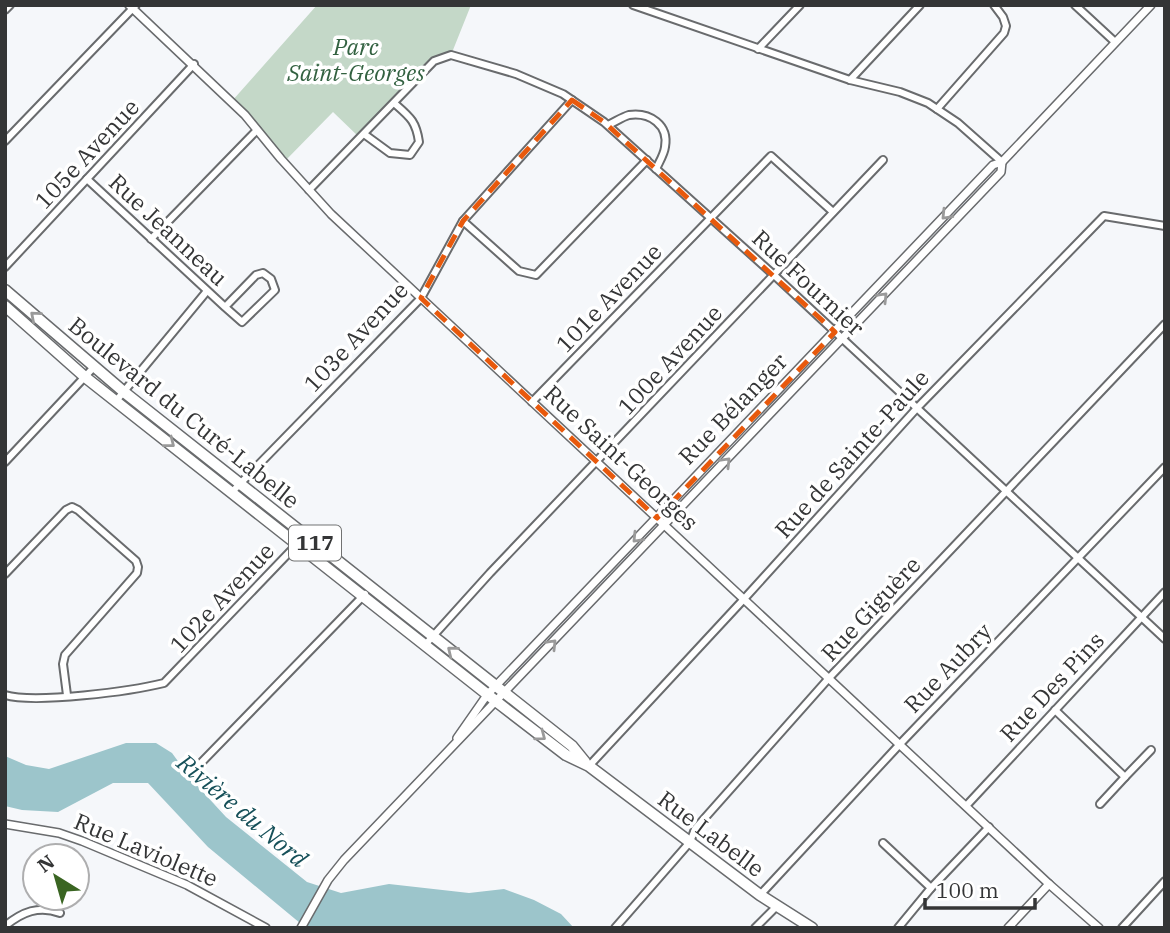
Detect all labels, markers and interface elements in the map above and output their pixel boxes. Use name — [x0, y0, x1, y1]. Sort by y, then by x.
park label: Parc Saint-Georges — [286, 31, 425, 87]
street label: 105e Avenue — [28, 92, 145, 215]
street label: Rue Jeanneau — [103, 167, 234, 292]
one-way arrow — [942, 207, 955, 220]
street label: Rue Fournier — [746, 223, 871, 342]
street label: 101e Avenue — [549, 237, 668, 358]
street label: 103e Avenue — [297, 275, 414, 398]
one-way arrow — [874, 292, 887, 305]
street label: 100e Avenue — [611, 298, 728, 421]
street label: Boulevard du Curé-Labelle — [63, 310, 306, 515]
one-way arrow — [30, 312, 43, 324]
street label: Rue Bélanger — [671, 346, 793, 471]
street label: Rue de Sainte-Paule — [768, 363, 935, 544]
street label: Rue Saint-Georges — [538, 378, 705, 537]
one-way arrow — [162, 435, 175, 448]
one-way arrow — [717, 457, 730, 470]
road number: 117 — [289, 526, 341, 560]
one-way arrow — [632, 530, 645, 543]
street label: 102e Avenue — [163, 536, 280, 659]
street label: Rue Giguère — [814, 550, 926, 667]
street label: Rue Aubry — [897, 615, 998, 719]
street label: Rue Des Pins — [993, 625, 1110, 748]
one-way arrow — [544, 639, 557, 652]
one-way arrow — [448, 646, 460, 659]
one-way arrow — [534, 728, 546, 741]
water label: Rivière du Nord — [170, 746, 315, 875]
street label: Rue Labelle — [652, 783, 771, 883]
street label: Rue Laviolette — [70, 805, 223, 893]
north arrow — [21, 842, 91, 912]
text: N — [33, 849, 59, 878]
scale bar — [925, 866, 1035, 910]
text: 100 m — [936, 876, 999, 904]

